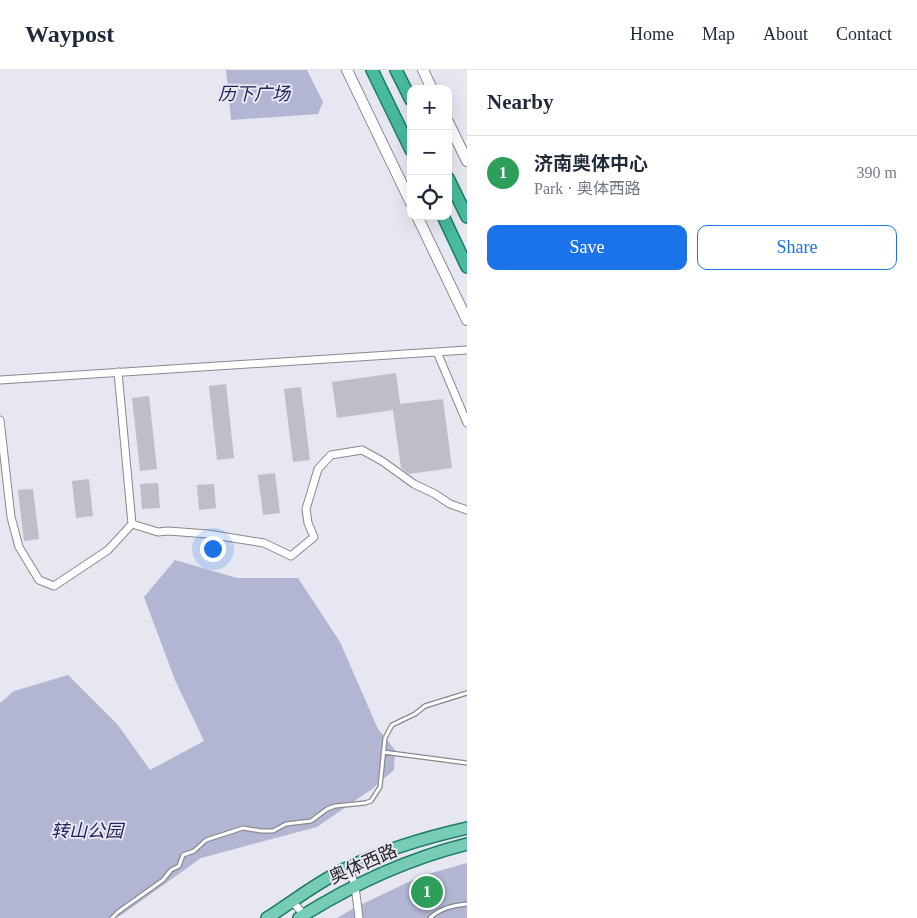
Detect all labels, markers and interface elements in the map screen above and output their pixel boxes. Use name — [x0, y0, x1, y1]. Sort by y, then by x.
text: Waypost — [25, 21, 114, 47]
text: Home — [630, 24, 674, 44]
text: Map — [702, 24, 735, 44]
text: About — [763, 24, 808, 44]
text: Contact — [836, 24, 892, 44]
park label: 历下广场 — [218, 84, 292, 104]
map controls — [407, 85, 452, 220]
button: + — [407, 85, 452, 130]
text: Nearby — [487, 90, 554, 114]
button: − — [407, 130, 452, 175]
text: 济南奥体中心 — [534, 153, 648, 174]
text: 1 — [499, 164, 507, 181]
text: 390 m — [857, 164, 897, 181]
button: locate — [407, 175, 452, 220]
text: Park · 奥体西路 — [534, 180, 641, 197]
button: Save — [487, 225, 687, 270]
button: Share — [697, 225, 897, 270]
your location — [200, 536, 226, 562]
park label: 转山公园 — [51, 821, 126, 841]
street label: 奥体西路 — [326, 840, 400, 888]
pin: 1 — [411, 873, 443, 911]

